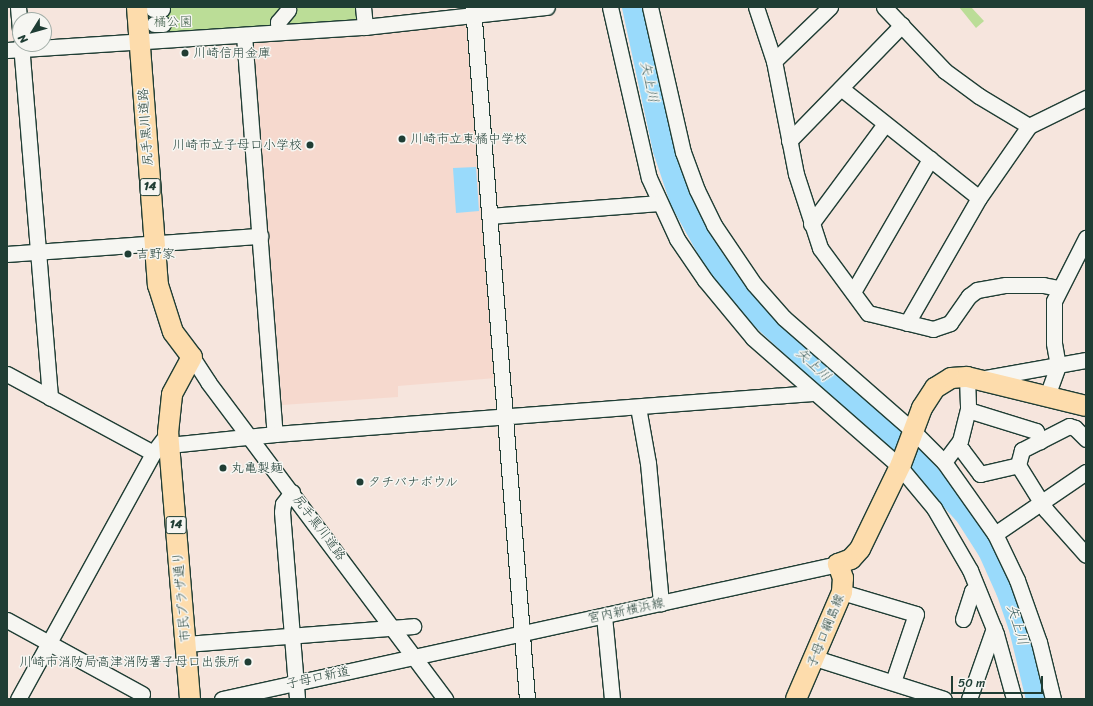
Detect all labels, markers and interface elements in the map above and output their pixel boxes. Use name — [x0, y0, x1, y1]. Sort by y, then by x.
north arrow — [12, 12, 52, 52]
park label: 橘公園 — [154, 14, 192, 30]
text: N — [13, 30, 33, 48]
place label: 川崎信用金庫 — [193, 45, 271, 61]
marker: 川崎信用金庫 — [180, 48, 190, 58]
water label: 矢上川 — [636, 60, 662, 104]
street label: 尻手黒川道路 — [135, 88, 157, 166]
place label: 川崎市立東橘中学校 — [410, 131, 527, 147]
marker: 川崎市立東橘中学校 — [397, 134, 407, 144]
place label: 川崎市立子母口小学校 — [172, 137, 302, 153]
marker: 川崎市立子母口小学校 — [305, 140, 315, 150]
road number: 14 — [139, 177, 161, 197]
place label: 吉野家 — [136, 246, 175, 262]
marker: 吉野家 — [123, 249, 133, 259]
water label: 矢上川 — [792, 345, 834, 385]
place label: 丸亀製麺 — [231, 460, 283, 476]
marker: 丸亀製麺 — [218, 463, 228, 473]
place label: タチバナボウル — [368, 474, 459, 490]
marker: タチバナボウル — [355, 477, 365, 487]
street label: 尻手黒川道路 — [289, 492, 349, 564]
road number: 14 — [165, 515, 187, 535]
street label: 市民プラザ通り — [170, 551, 194, 643]
street label: 子母口綱島線 — [804, 592, 848, 670]
street label: 宮内新横浜線 — [586, 595, 666, 627]
water label: 矢上川 — [1003, 602, 1031, 648]
place label: 川崎市消防局高津消防署子母口出張所 — [19, 654, 240, 670]
marker: 川崎市消防局高津消防署子母口出張所 — [243, 657, 253, 667]
street label: 子母口新道 — [285, 664, 351, 692]
scale bar — [953, 668, 1045, 694]
text: 50 m — [958, 672, 985, 694]

